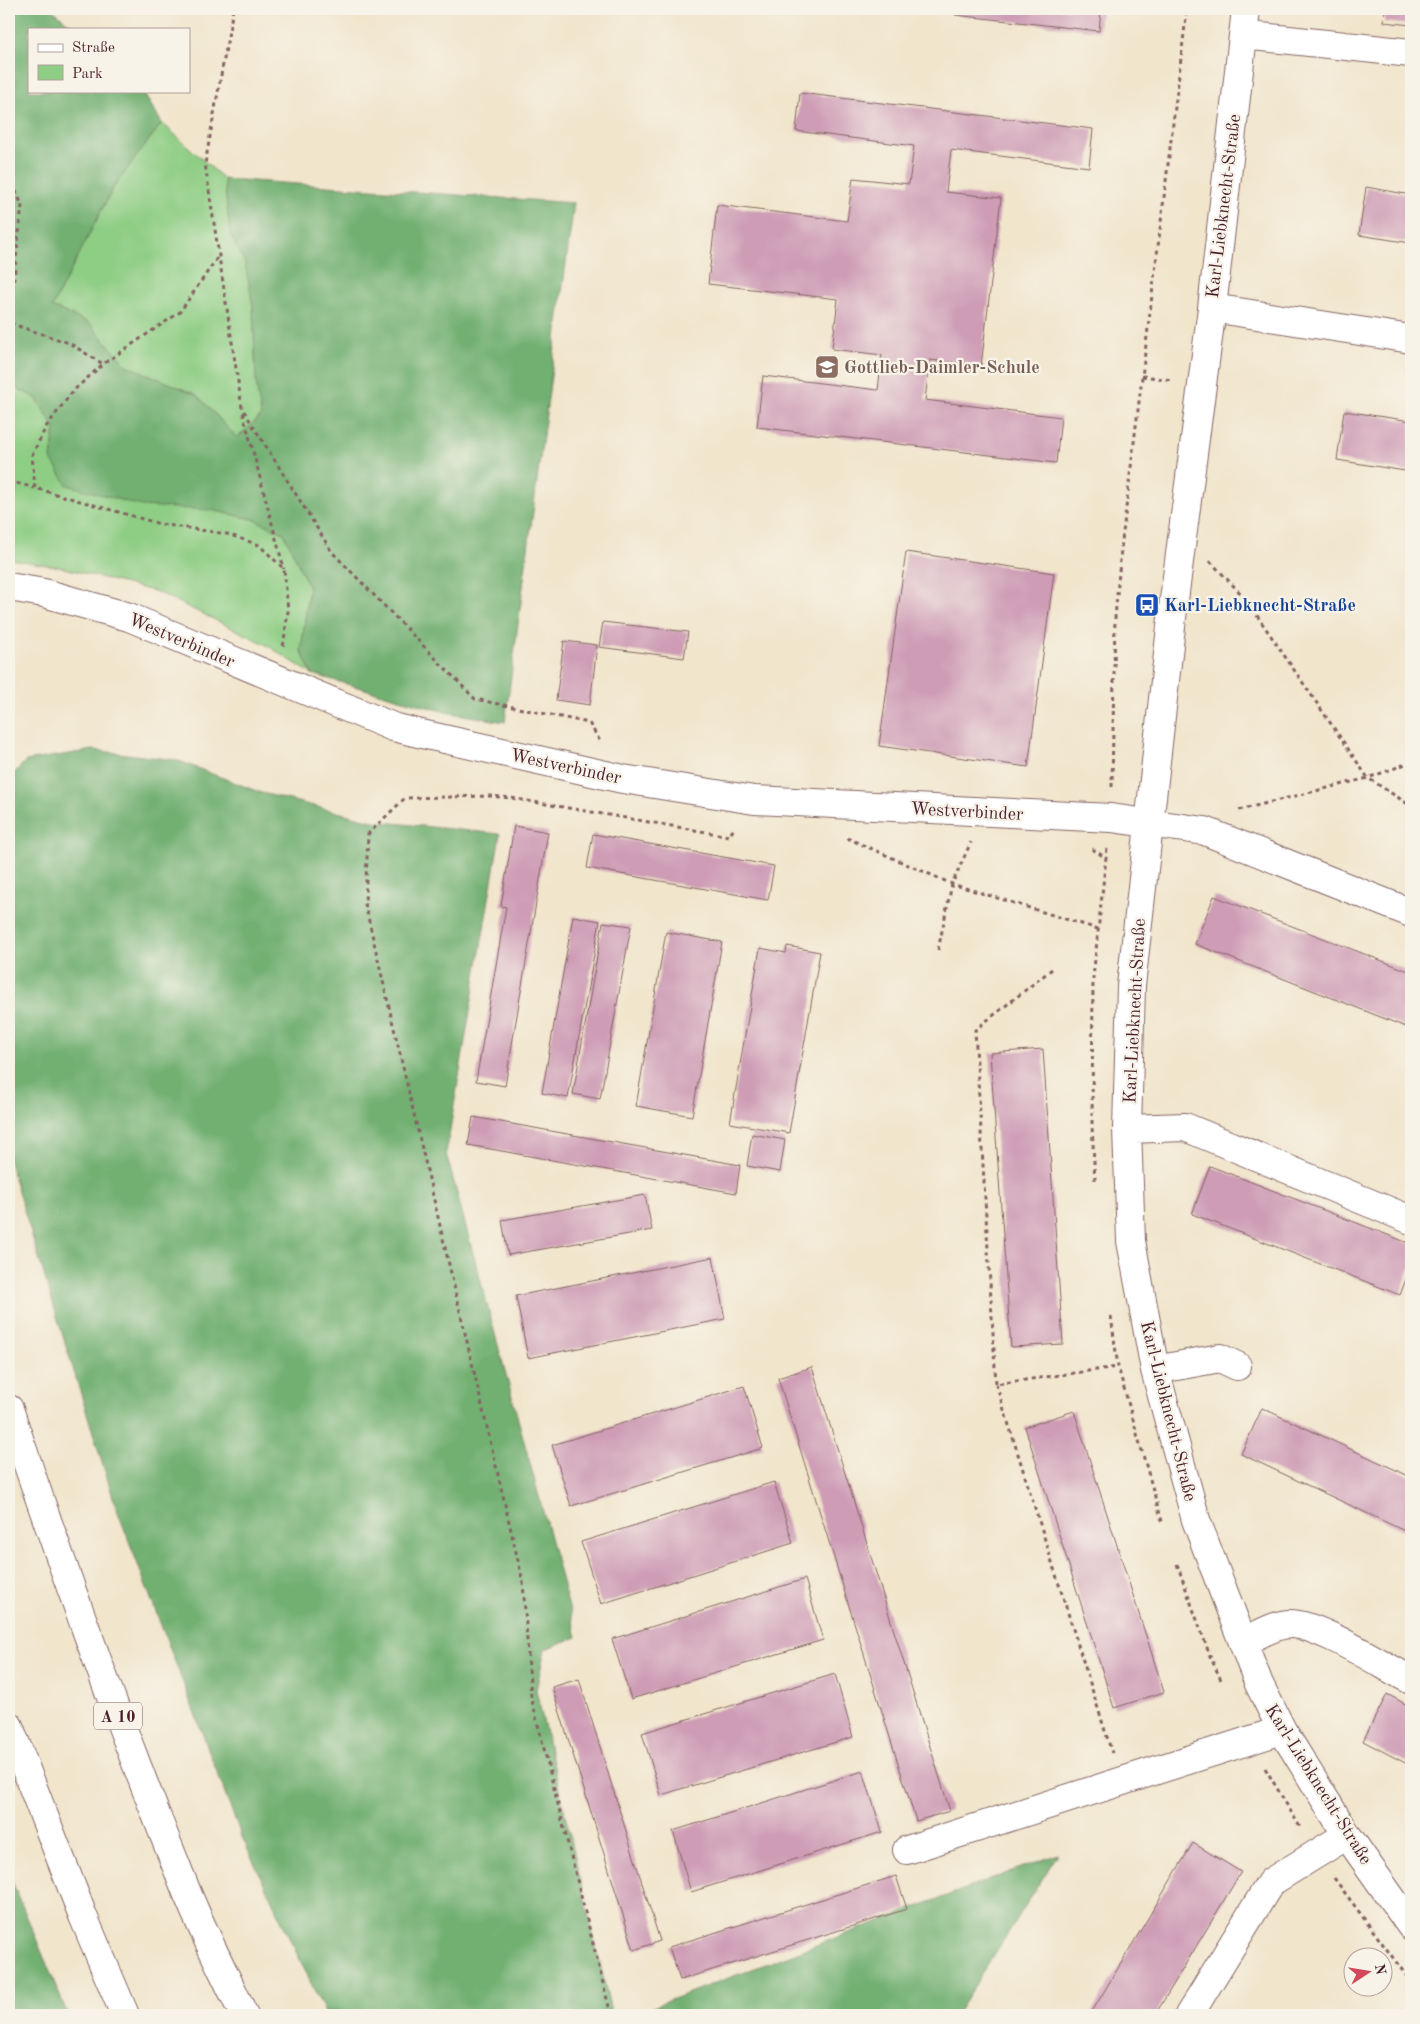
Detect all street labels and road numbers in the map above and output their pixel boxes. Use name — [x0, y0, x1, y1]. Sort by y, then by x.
street label: Karl-Liebknecht-Straße — [1204, 113, 1244, 299]
street label: Westverbinder — [126, 611, 238, 672]
street label: Westverbinder — [509, 746, 624, 788]
street label: Westverbinder — [910, 800, 1024, 824]
street label: Karl-Liebknecht-Straße — [1121, 918, 1149, 1104]
street label: Karl-Liebknecht-Straße — [1137, 1319, 1199, 1503]
street label: Karl-Liebknecht-Straße — [1261, 1701, 1375, 1868]
road number: A 10 — [94, 1702, 142, 1730]

